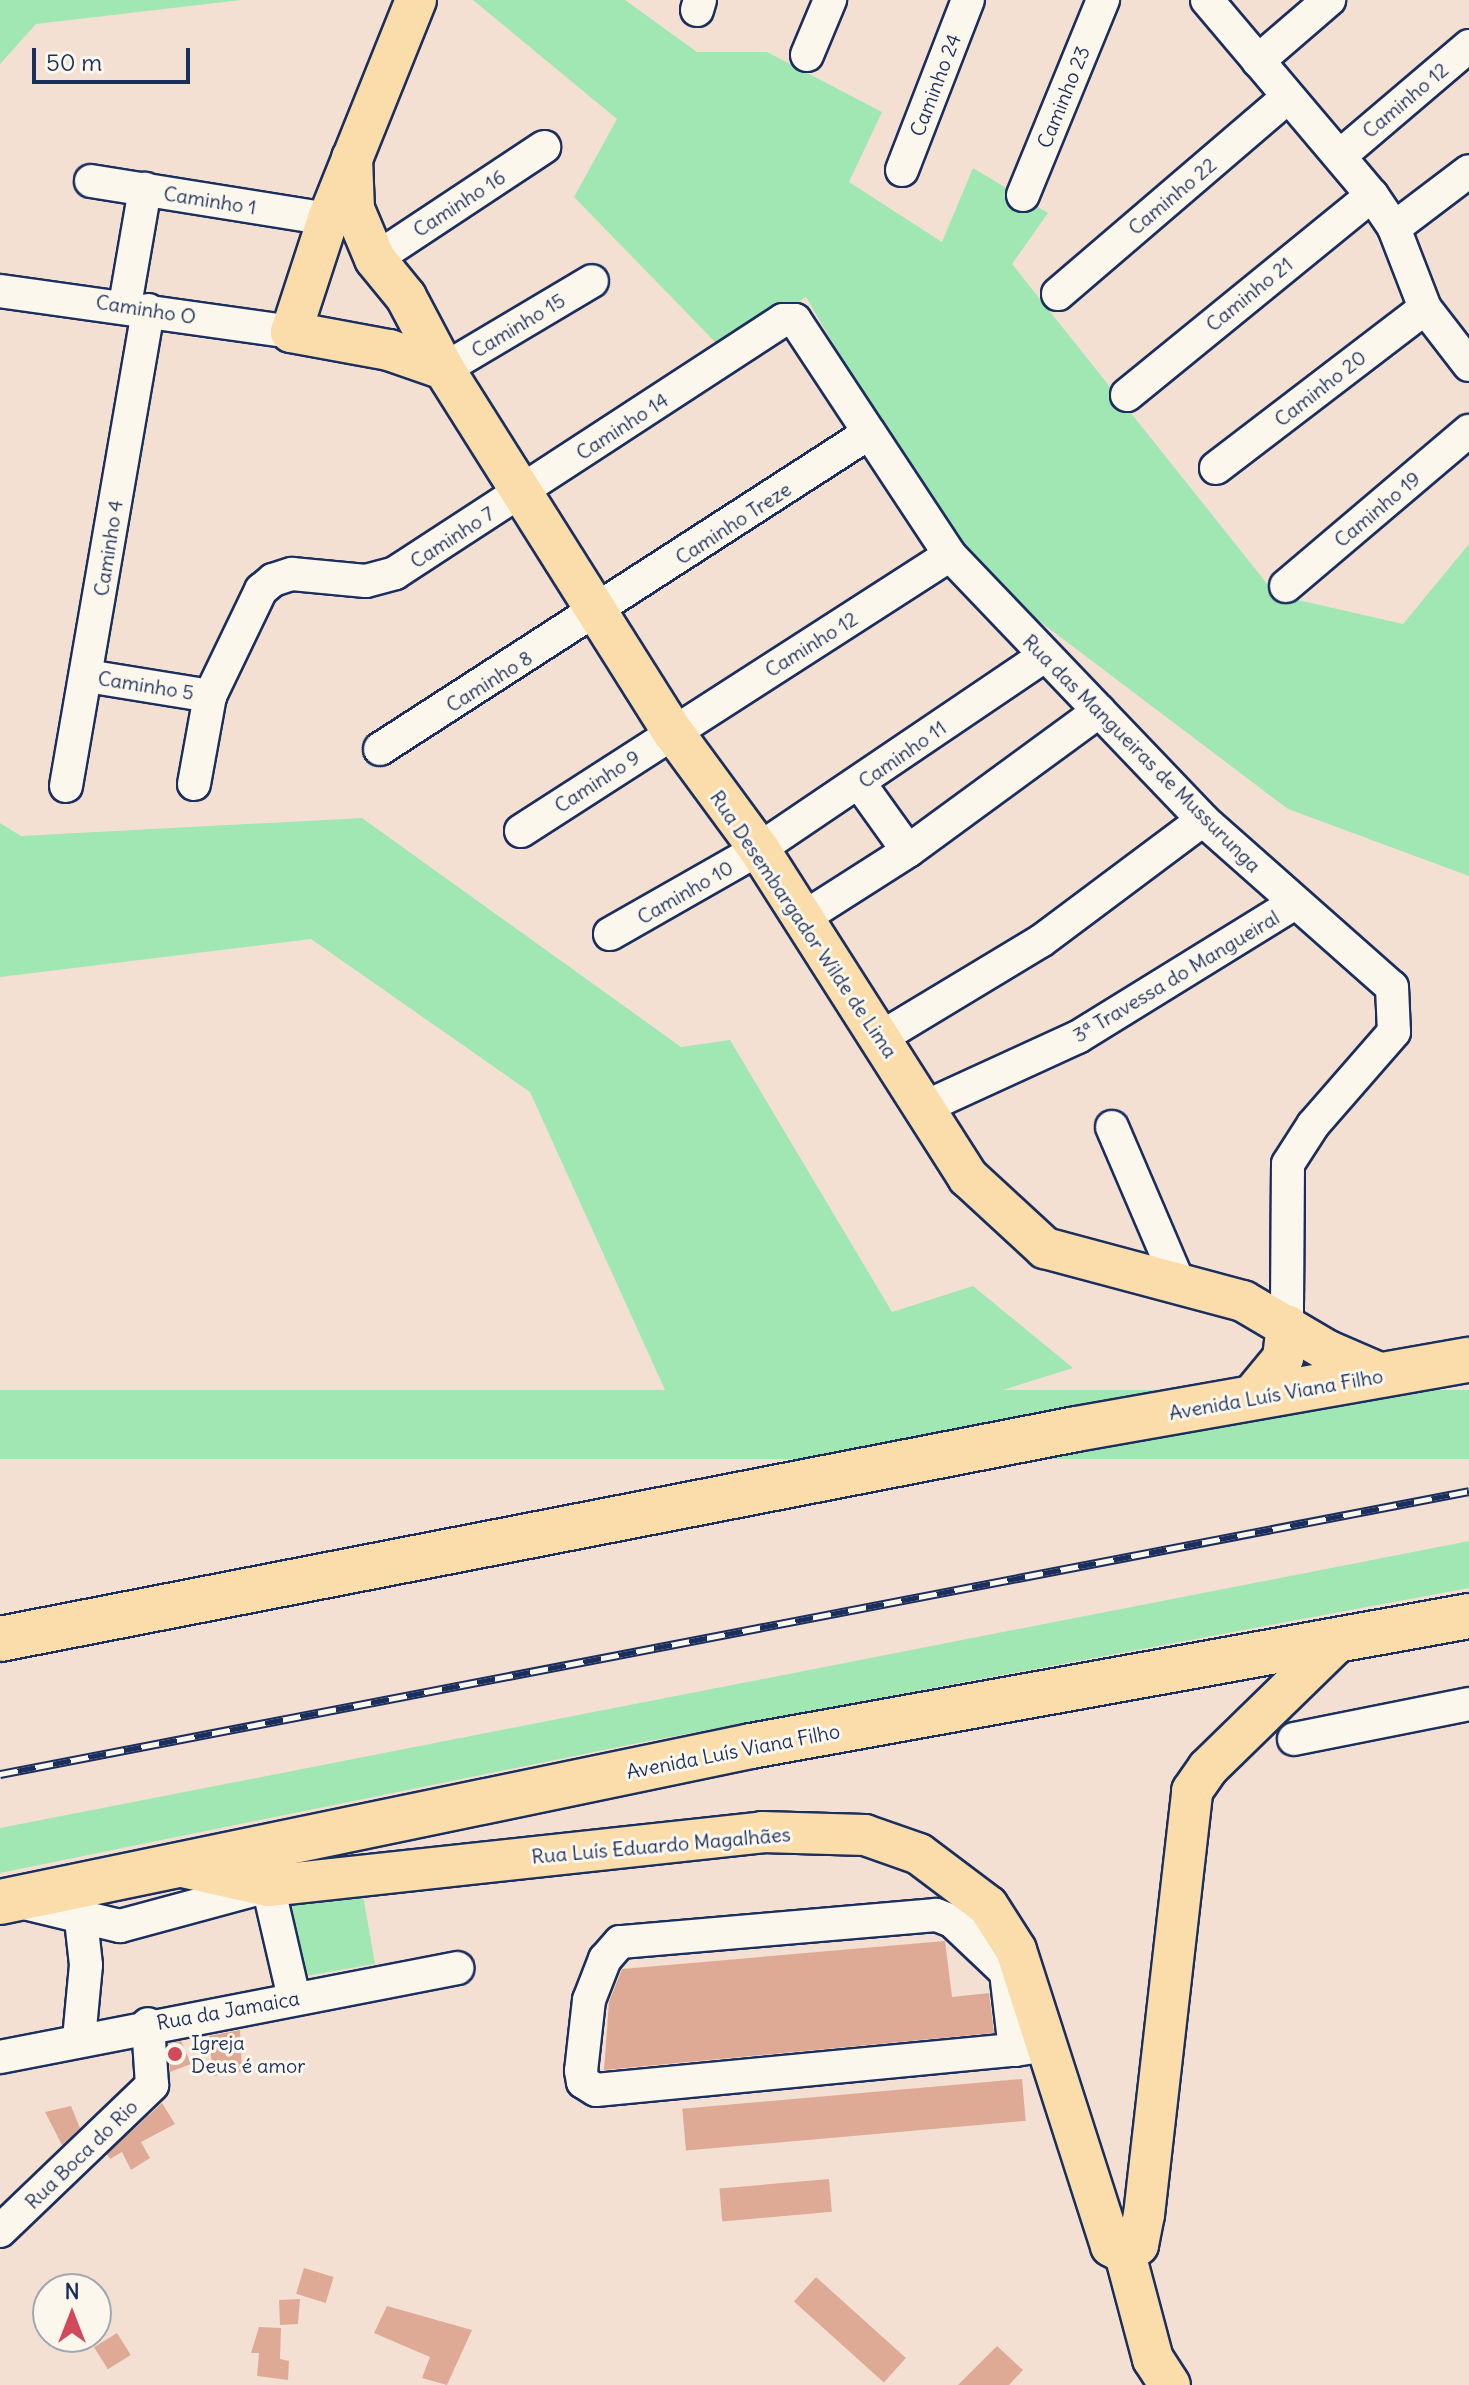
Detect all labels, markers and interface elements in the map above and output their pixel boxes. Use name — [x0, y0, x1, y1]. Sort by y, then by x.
street label: Caminho 24 — [904, 30, 966, 140]
scale bar — [36, 32, 194, 82]
street label: Caminho 23 — [1032, 42, 1094, 152]
text: 50 m — [46, 47, 102, 77]
street label: Caminho 12 — [1357, 57, 1453, 143]
street label: Caminho 22 — [1123, 152, 1221, 240]
street label: Caminho 16 — [408, 164, 510, 242]
street label: Caminho 1 — [162, 181, 258, 219]
street label: Caminho 21 — [1201, 252, 1297, 336]
street label: Caminho 15 — [467, 288, 569, 362]
street label: Caminho O — [94, 289, 198, 329]
street label: Caminho 20 — [1269, 345, 1371, 431]
street label: Caminho 14 — [571, 387, 673, 465]
street label: Caminho 19 — [1329, 466, 1425, 552]
street label: Caminho Treze — [671, 477, 795, 569]
street label: Caminho 4 — [89, 498, 127, 598]
street label: Caminho 7 — [405, 501, 499, 573]
street label: Caminho 12 — [760, 606, 862, 682]
street label: Rua das Mangueiras de Mussurunga — [1018, 629, 1266, 877]
street label: Caminho 8 — [441, 645, 537, 717]
street label: Caminho 5 — [96, 666, 196, 704]
street label: Caminho 11 — [854, 715, 950, 793]
street label: Caminho 9 — [550, 745, 644, 817]
street label: Rua Desembargador Wilde de Lima — [705, 786, 903, 1062]
street label: Caminho 10 — [633, 855, 737, 929]
street label: 3ª Travessa do Mangueiral — [1069, 905, 1283, 1047]
street label: Avenida Luís Viana Filho — [1167, 1363, 1385, 1425]
street label: Avenida Luís Viana Filho — [624, 1719, 842, 1783]
street label: Rua Luís Eduardo Magalhães — [530, 1822, 792, 1868]
street label: Rua da Jamaica — [155, 1986, 301, 2034]
place label: Igreja Deus é amor — [191, 2030, 305, 2077]
marker: Igreja Deus é amor — [166, 2045, 184, 2063]
street label: Rua Boca do Rio — [20, 2094, 142, 2214]
north arrow — [32, 2273, 112, 2353]
text: N — [64, 2277, 80, 2305]

